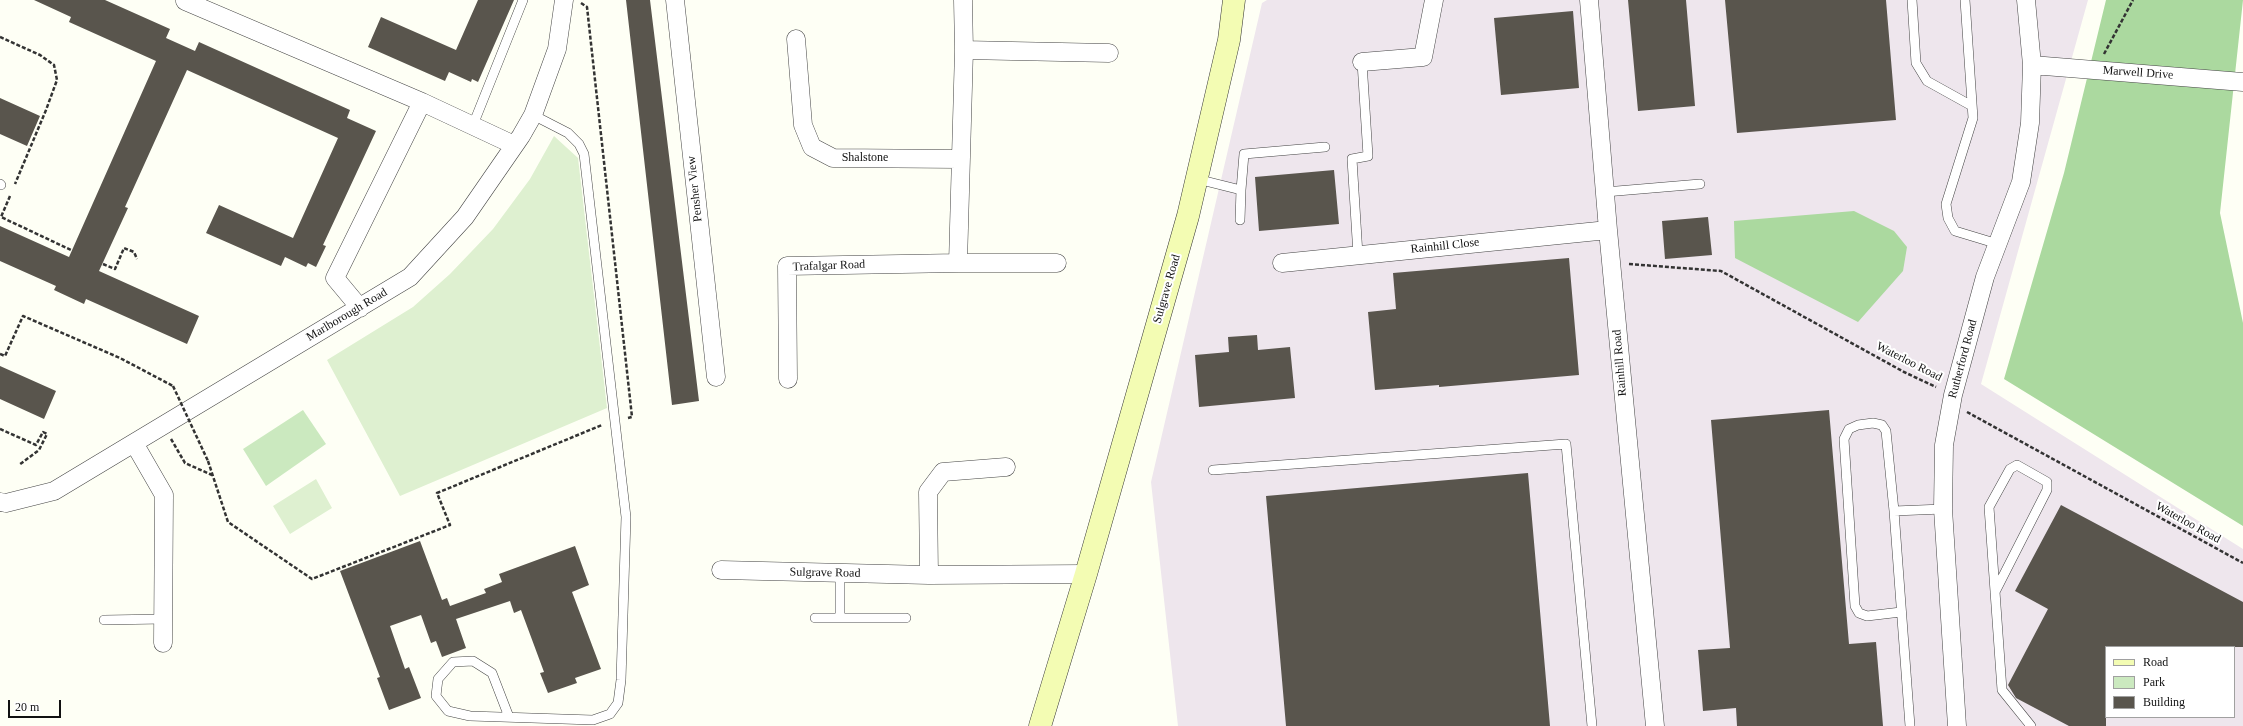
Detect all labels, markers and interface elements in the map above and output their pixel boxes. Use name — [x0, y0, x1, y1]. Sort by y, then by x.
street label: Marwell Drive — [2102, 63, 2174, 83]
street label: Shalstone — [842, 151, 888, 165]
street label: Pensher View — [684, 155, 706, 223]
street label: Rainhill Close — [1410, 235, 1480, 257]
street label: Sulgrave Road — [1150, 253, 1184, 325]
street label: Trafalgar Road — [793, 258, 865, 274]
street label: Marlborough Road — [304, 285, 390, 345]
street label: Rutherford Road — [1946, 318, 1980, 400]
street label: Rainhill Road — [1610, 329, 1630, 397]
street label: Waterloo Road — [1874, 339, 1944, 385]
street label: Waterloo Road — [2153, 499, 2223, 547]
street label: Sulgrave Road — [789, 565, 861, 581]
legend — [2105, 646, 2235, 718]
text: Road — [2143, 655, 2168, 669]
text: Park — [2143, 675, 2165, 689]
scale bar — [10, 692, 63, 718]
text: Building — [2143, 695, 2185, 709]
text: 20 m — [15, 700, 39, 714]

